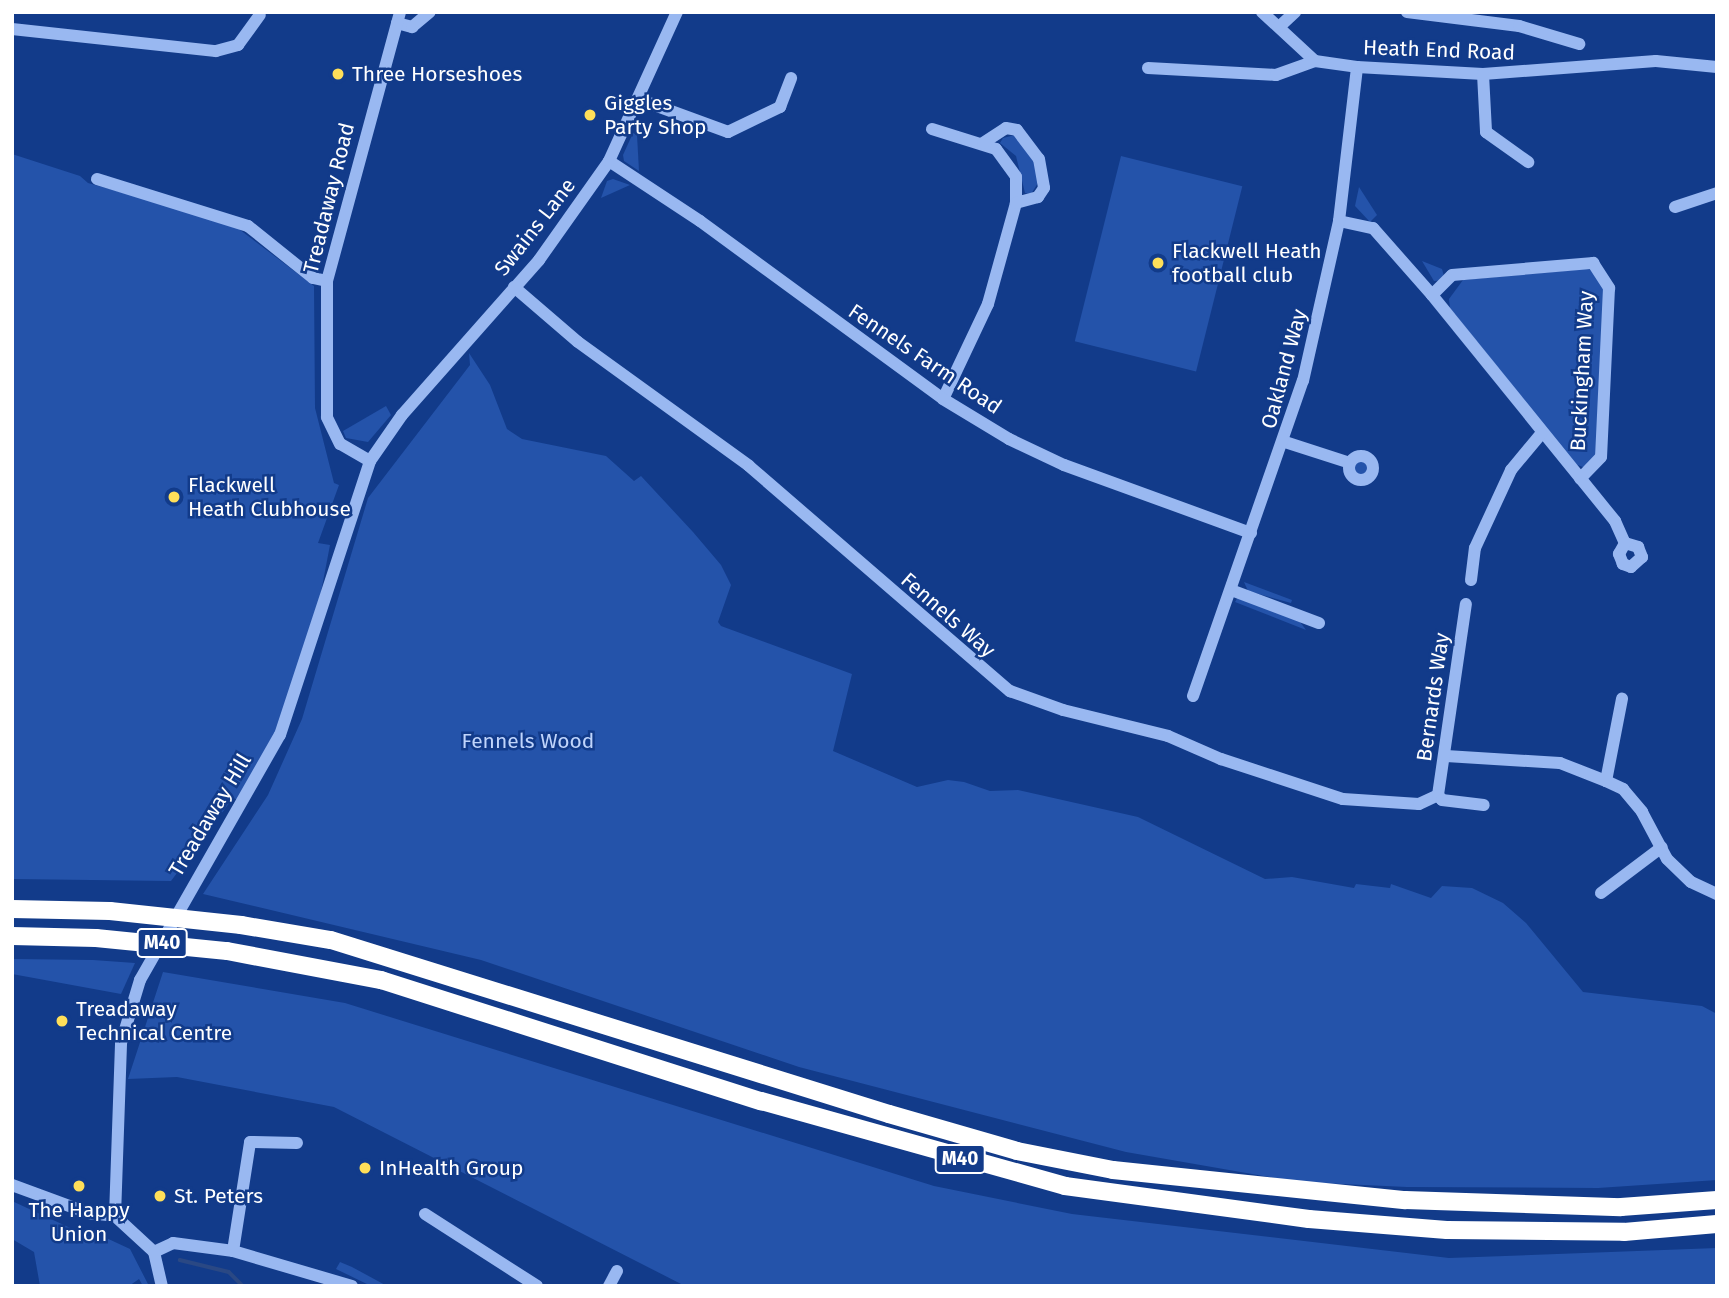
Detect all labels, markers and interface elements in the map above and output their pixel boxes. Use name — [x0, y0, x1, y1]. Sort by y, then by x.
street label: Heath End Road — [1362, 35, 1516, 65]
place label: Three Horseshoes — [352, 61, 522, 87]
marker: Three Horseshoes — [330, 66, 346, 82]
place label: Giggles Party Shop — [604, 90, 706, 140]
marker: Giggles Party Shop — [582, 107, 598, 123]
street label: Treadaway Road — [298, 120, 360, 276]
street label: Swains Lane — [489, 173, 581, 281]
place label: Flackwell Heath football club — [1172, 238, 1322, 288]
marker: Flackwell Heath football club — [1150, 255, 1166, 271]
street label: Buckingham Way — [1565, 290, 1599, 452]
street label: Fennels Farm Road — [844, 298, 1006, 420]
street label: Oakland Way — [1256, 307, 1312, 431]
place label: Flackwell Heath Clubhouse — [188, 472, 351, 522]
marker: Flackwell Heath Clubhouse — [166, 489, 182, 505]
street label: Fennels Way — [896, 567, 1000, 663]
street label: Bernards Way — [1412, 631, 1454, 763]
park label: Fennels Wood — [462, 728, 594, 754]
street label: Treadaway Hill — [164, 749, 256, 881]
road number: M40 — [136, 928, 188, 959]
place label: Treadaway Technical Centre — [76, 996, 232, 1046]
marker: Treadaway Technical Centre — [54, 1013, 70, 1029]
road number: M40 — [934, 1144, 986, 1175]
place label: InHealth Group — [379, 1155, 524, 1181]
marker: InHealth Group — [357, 1160, 373, 1176]
marker: The Happy Union — [71, 1178, 87, 1194]
place label: St. Peters — [174, 1183, 263, 1209]
marker: St. Peters — [152, 1188, 168, 1204]
place label: The Happy Union — [28, 1197, 130, 1247]

